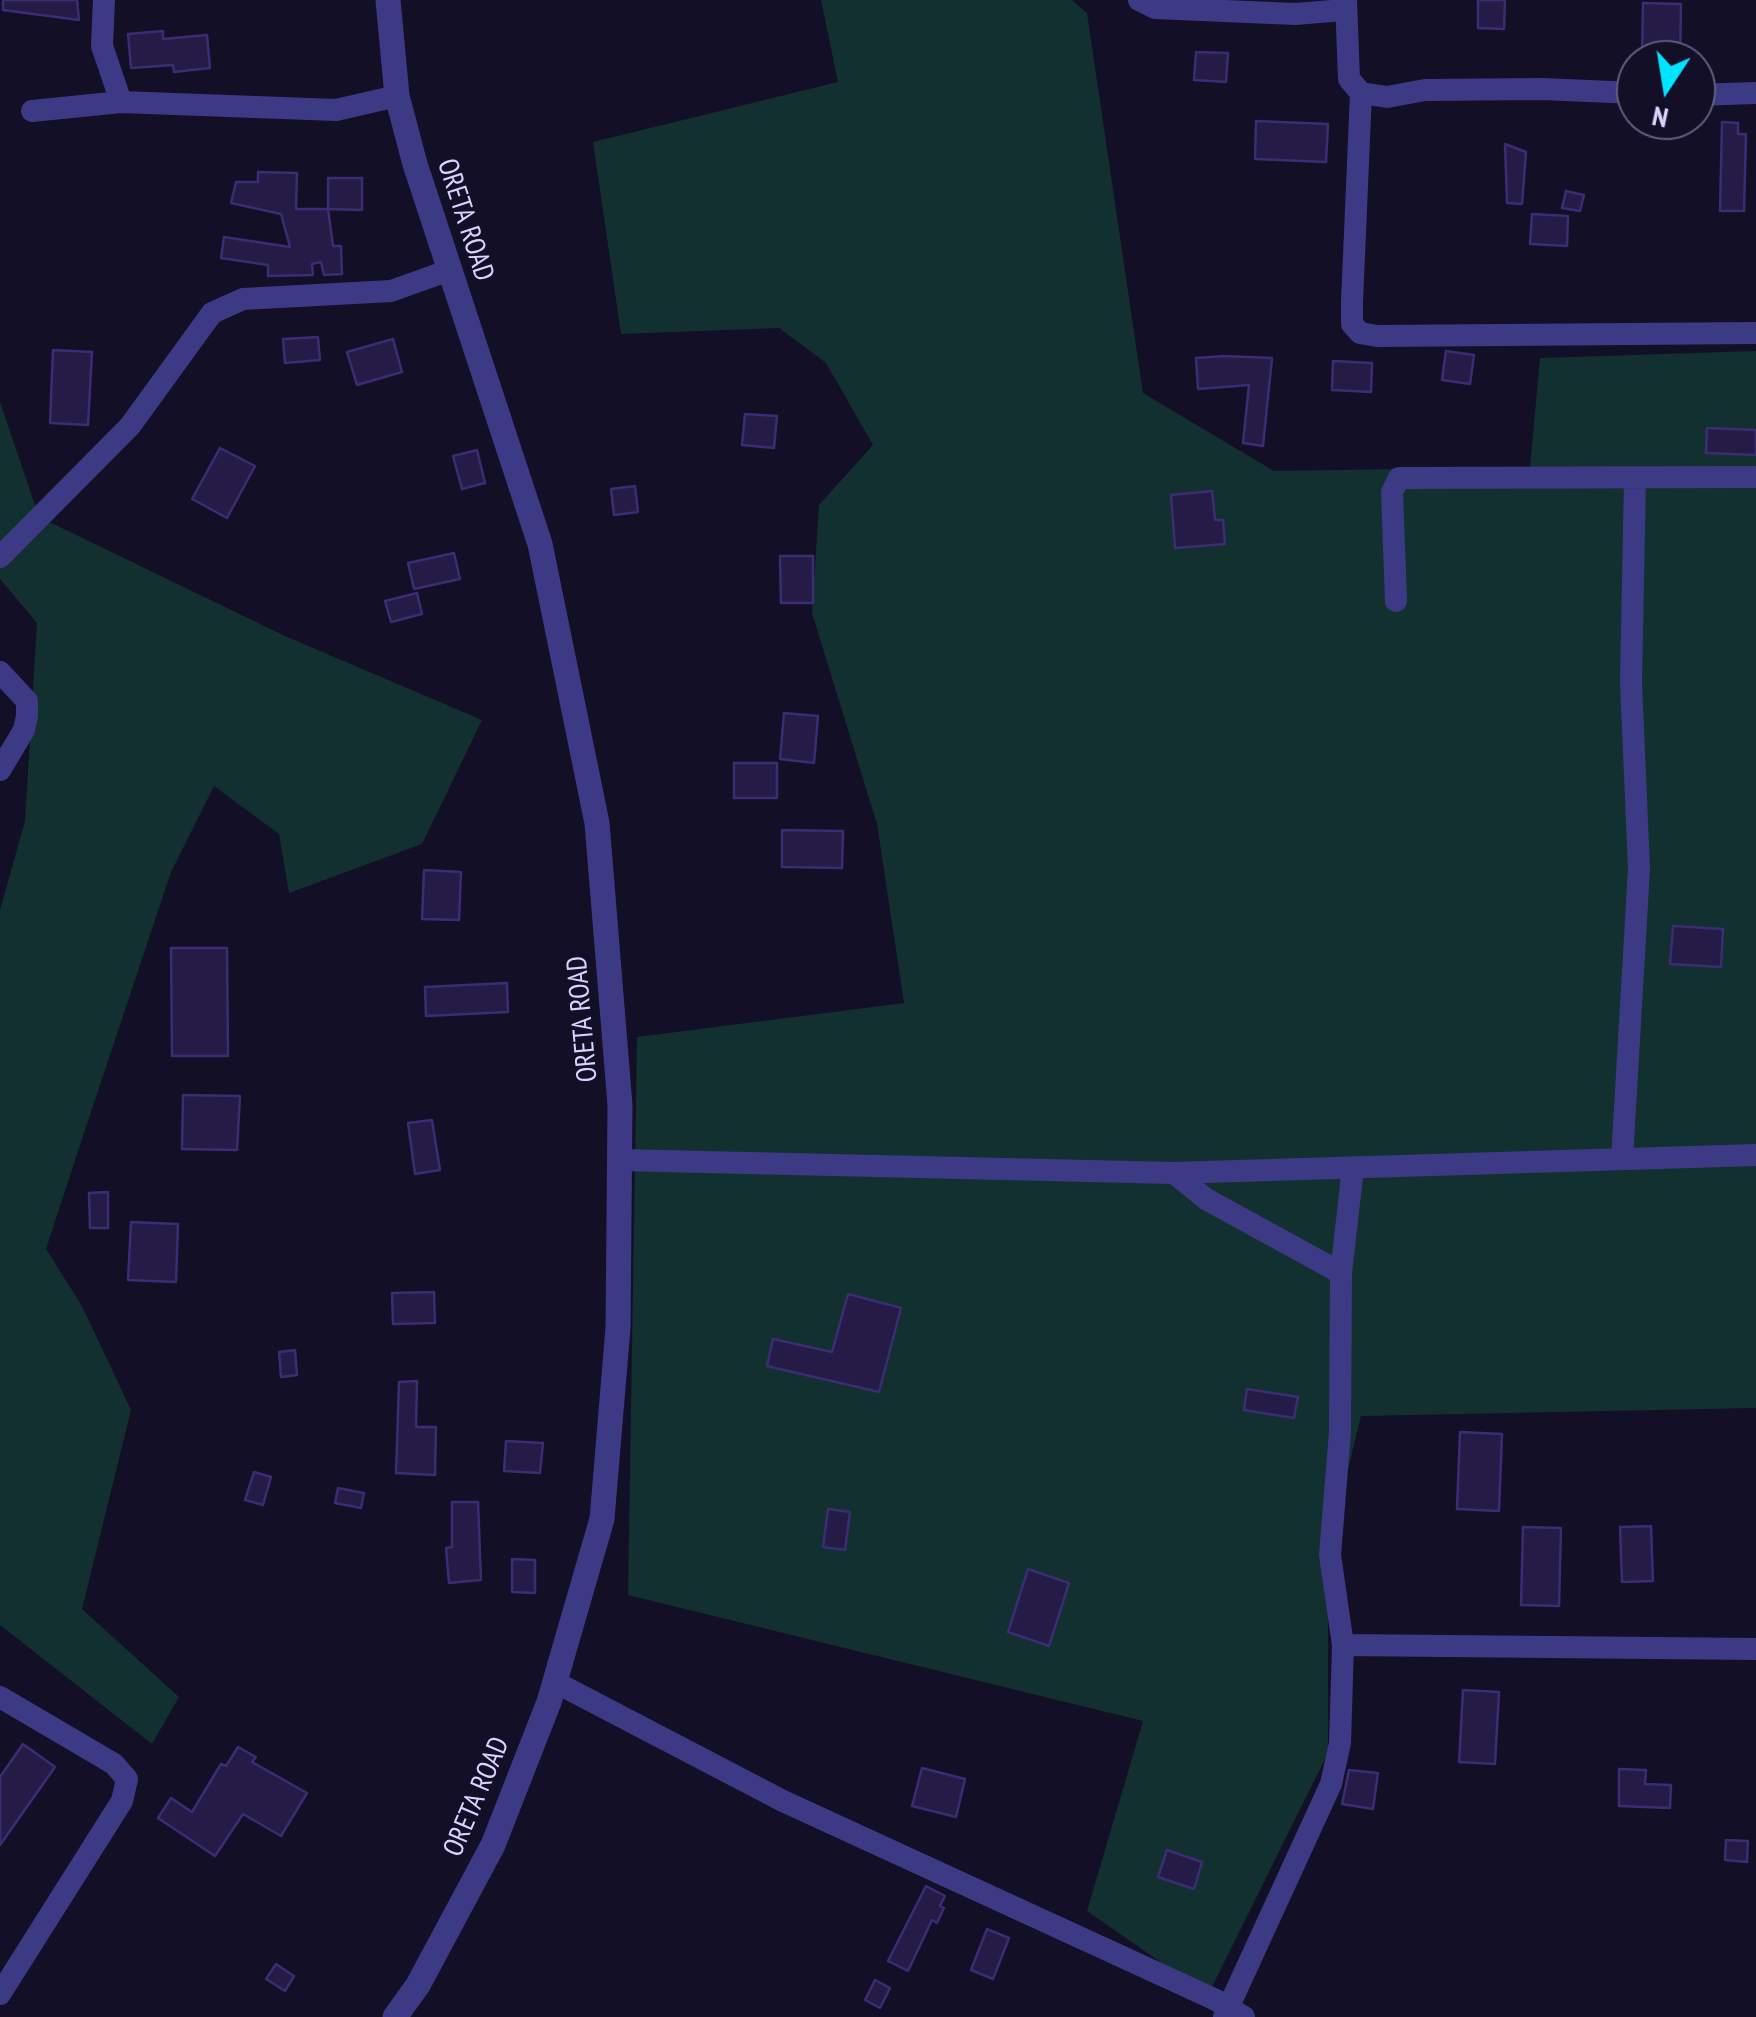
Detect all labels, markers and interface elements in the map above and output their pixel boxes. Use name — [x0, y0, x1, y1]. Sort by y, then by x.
north arrow — [1616, 40, 1716, 140]
text: N — [1649, 98, 1671, 138]
street label: ORETA ROAD — [429, 155, 501, 285]
street label: ORETA ROAD — [561, 955, 605, 1083]
street label: ORETA ROAD — [437, 1732, 517, 1862]

